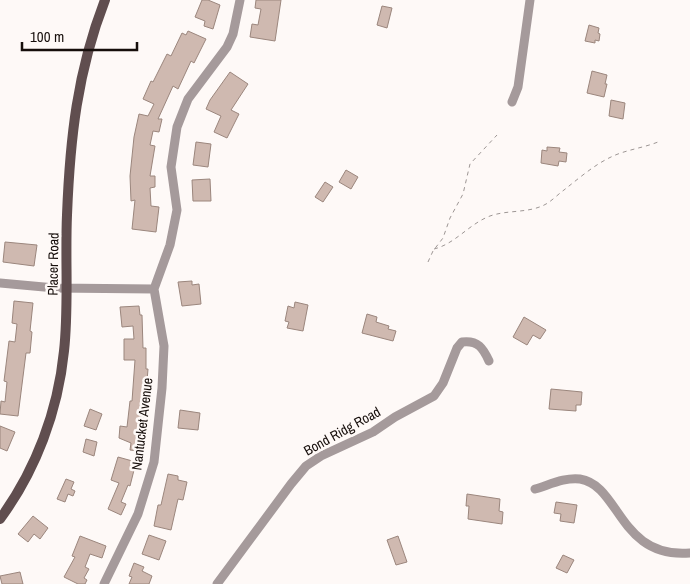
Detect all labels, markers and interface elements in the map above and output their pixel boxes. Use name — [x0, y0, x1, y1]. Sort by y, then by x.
scale bar — [22, 20, 138, 52]
text: 100 m — [30, 26, 64, 47]
street label: Placer Road — [43, 232, 63, 296]
street label: Nantucket Avenue — [127, 377, 157, 471]
street label: Bond Ridg Road — [301, 403, 383, 459]

